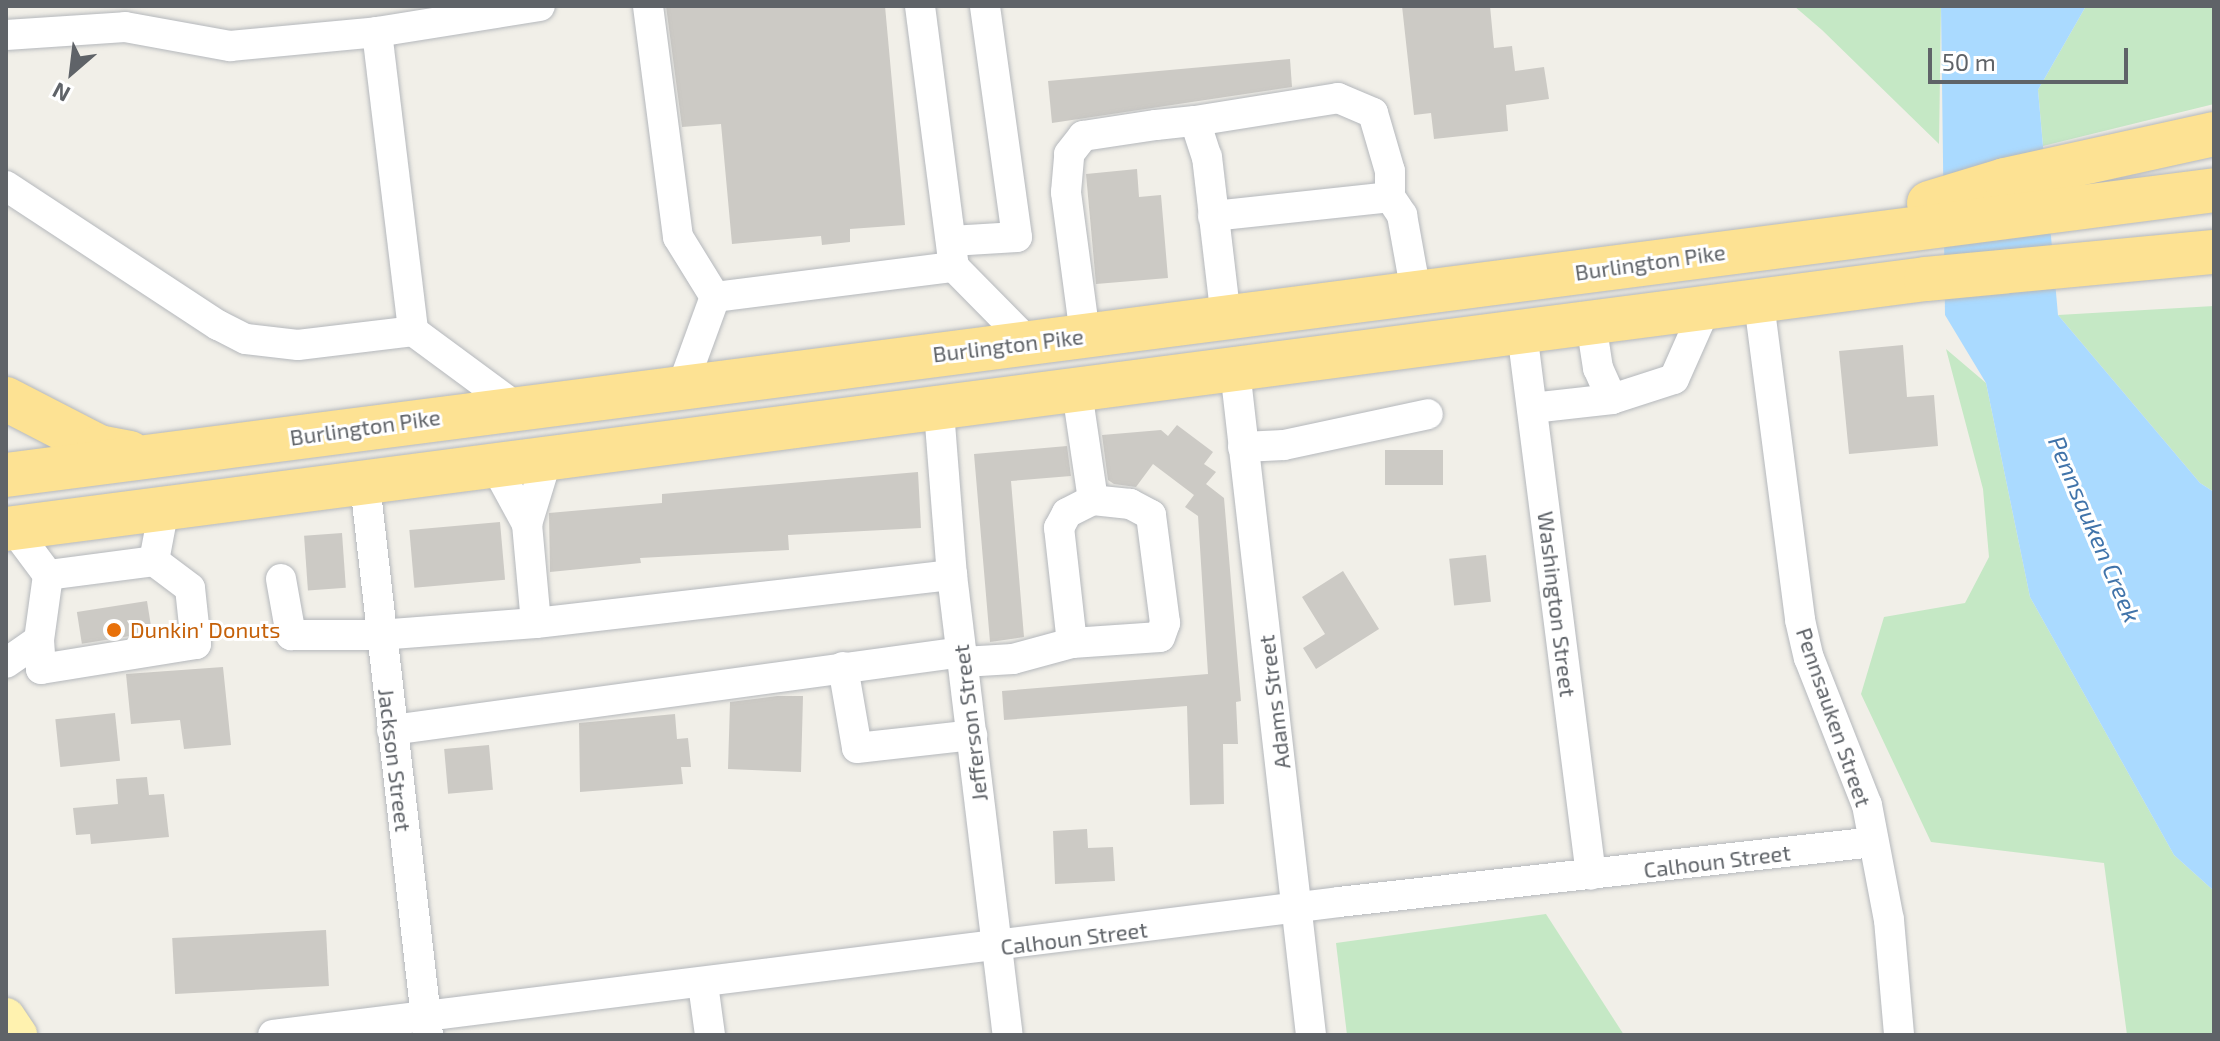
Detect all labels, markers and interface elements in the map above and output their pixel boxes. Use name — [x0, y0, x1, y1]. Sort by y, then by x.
north arrow — [32, 32, 112, 112]
scale bar — [1932, 32, 2132, 82]
text: 50 m — [1942, 47, 1996, 76]
text: N — [48, 78, 74, 108]
street label: Burlington Pike — [1573, 238, 1727, 286]
street label: Burlington Pike — [931, 323, 1085, 367]
street label: Burlington Pike — [288, 403, 442, 451]
water label: Pennsauken Creek — [2043, 431, 2147, 627]
street label: Washington Street — [1533, 510, 1581, 698]
place label: Dunkin' Donuts — [130, 617, 281, 643]
marker: Dunkin' Donuts — [105, 621, 123, 639]
street label: Pennsauken Street — [1791, 624, 1877, 810]
street label: Adams Street — [1253, 633, 1295, 771]
street label: Jefferson Street — [947, 643, 993, 803]
street label: Jackson Street — [373, 687, 417, 833]
street label: Calhoun Street — [1642, 839, 1792, 883]
street label: Calhoun Street — [999, 916, 1149, 960]

